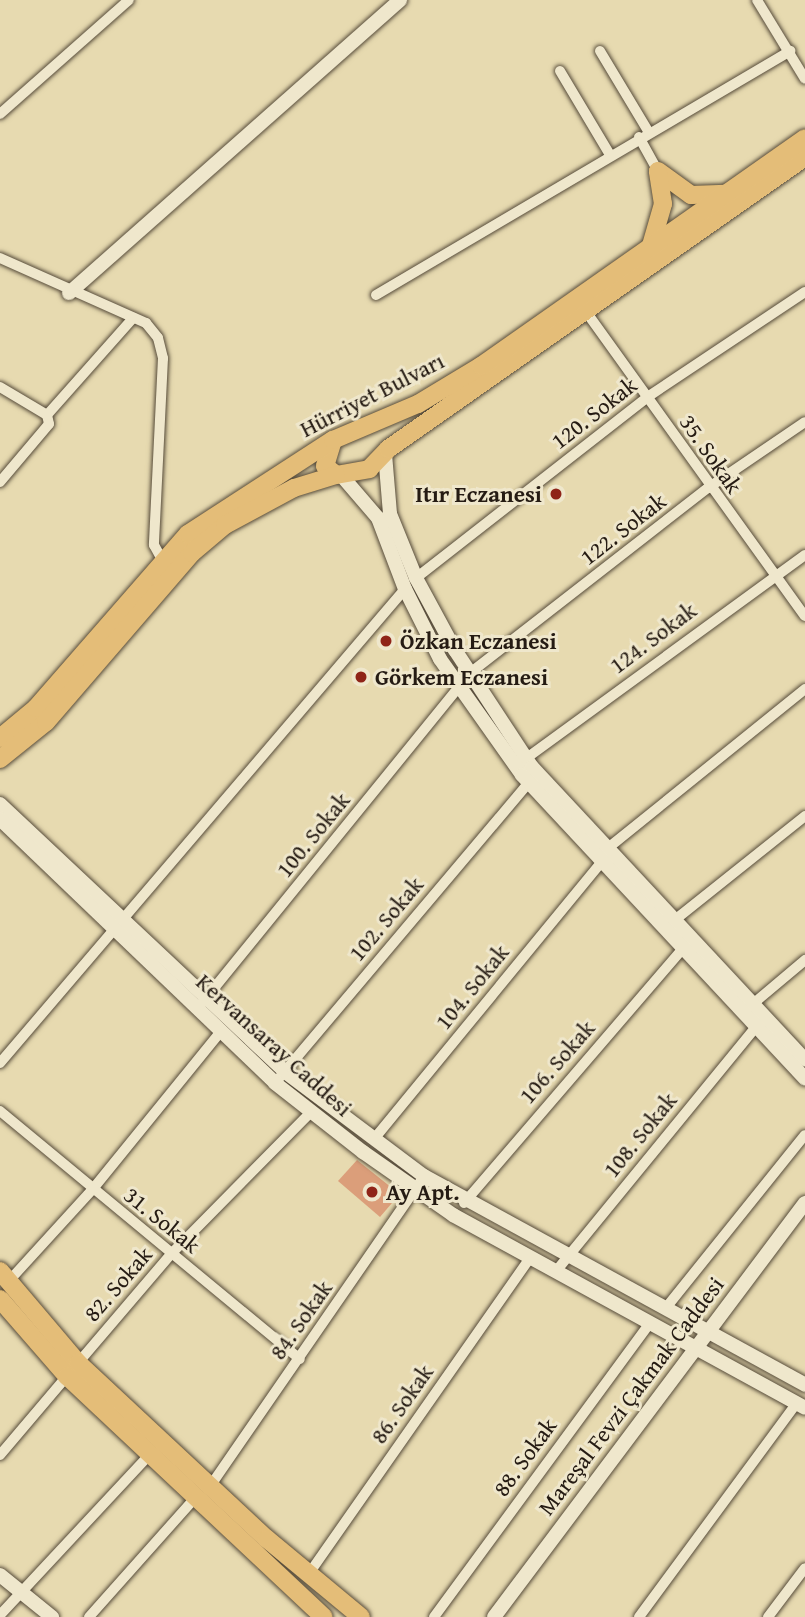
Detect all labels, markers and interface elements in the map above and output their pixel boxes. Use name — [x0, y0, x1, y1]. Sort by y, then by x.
street label: Hürriyet Bulvarı — [295, 347, 449, 443]
street label: 120. Sokak — [546, 371, 642, 455]
street label: 35. Sokak — [674, 409, 748, 499]
place label: Itır Eczanesi — [415, 480, 542, 508]
marker: Itır Eczanesi — [548, 486, 564, 502]
street label: 122. Sokak — [575, 487, 671, 571]
street label: 124. Sokak — [604, 597, 702, 679]
place label: Özkan Eczanesi — [400, 627, 557, 655]
marker: Özkan Eczanesi — [378, 633, 394, 649]
place label: Görkem Eczanesi — [375, 663, 548, 691]
marker: Görkem Eczanesi — [353, 669, 369, 685]
street label: 100. Sokak — [270, 787, 356, 883]
street label: 102. Sokak — [343, 871, 429, 967]
street label: 104. Sokak — [429, 939, 515, 1035]
street label: Kervansaray Caddesi — [191, 968, 357, 1122]
street label: 106. Sokak — [513, 1015, 601, 1109]
street label: 108. Sokak — [597, 1087, 683, 1183]
place label: Ay Apt. — [386, 1178, 459, 1206]
street label: 31. Sokak — [118, 1181, 206, 1259]
marker: Ay Apt. — [364, 1184, 380, 1200]
street label: 82. Sokak — [78, 1241, 158, 1327]
street label: Mareşal Fevzi Çakmak Caddesi — [532, 1271, 730, 1521]
street label: 84. Sokak — [264, 1275, 338, 1365]
street label: 86. Sokak — [365, 1359, 439, 1449]
street label: 88. Sokak — [487, 1412, 563, 1502]

